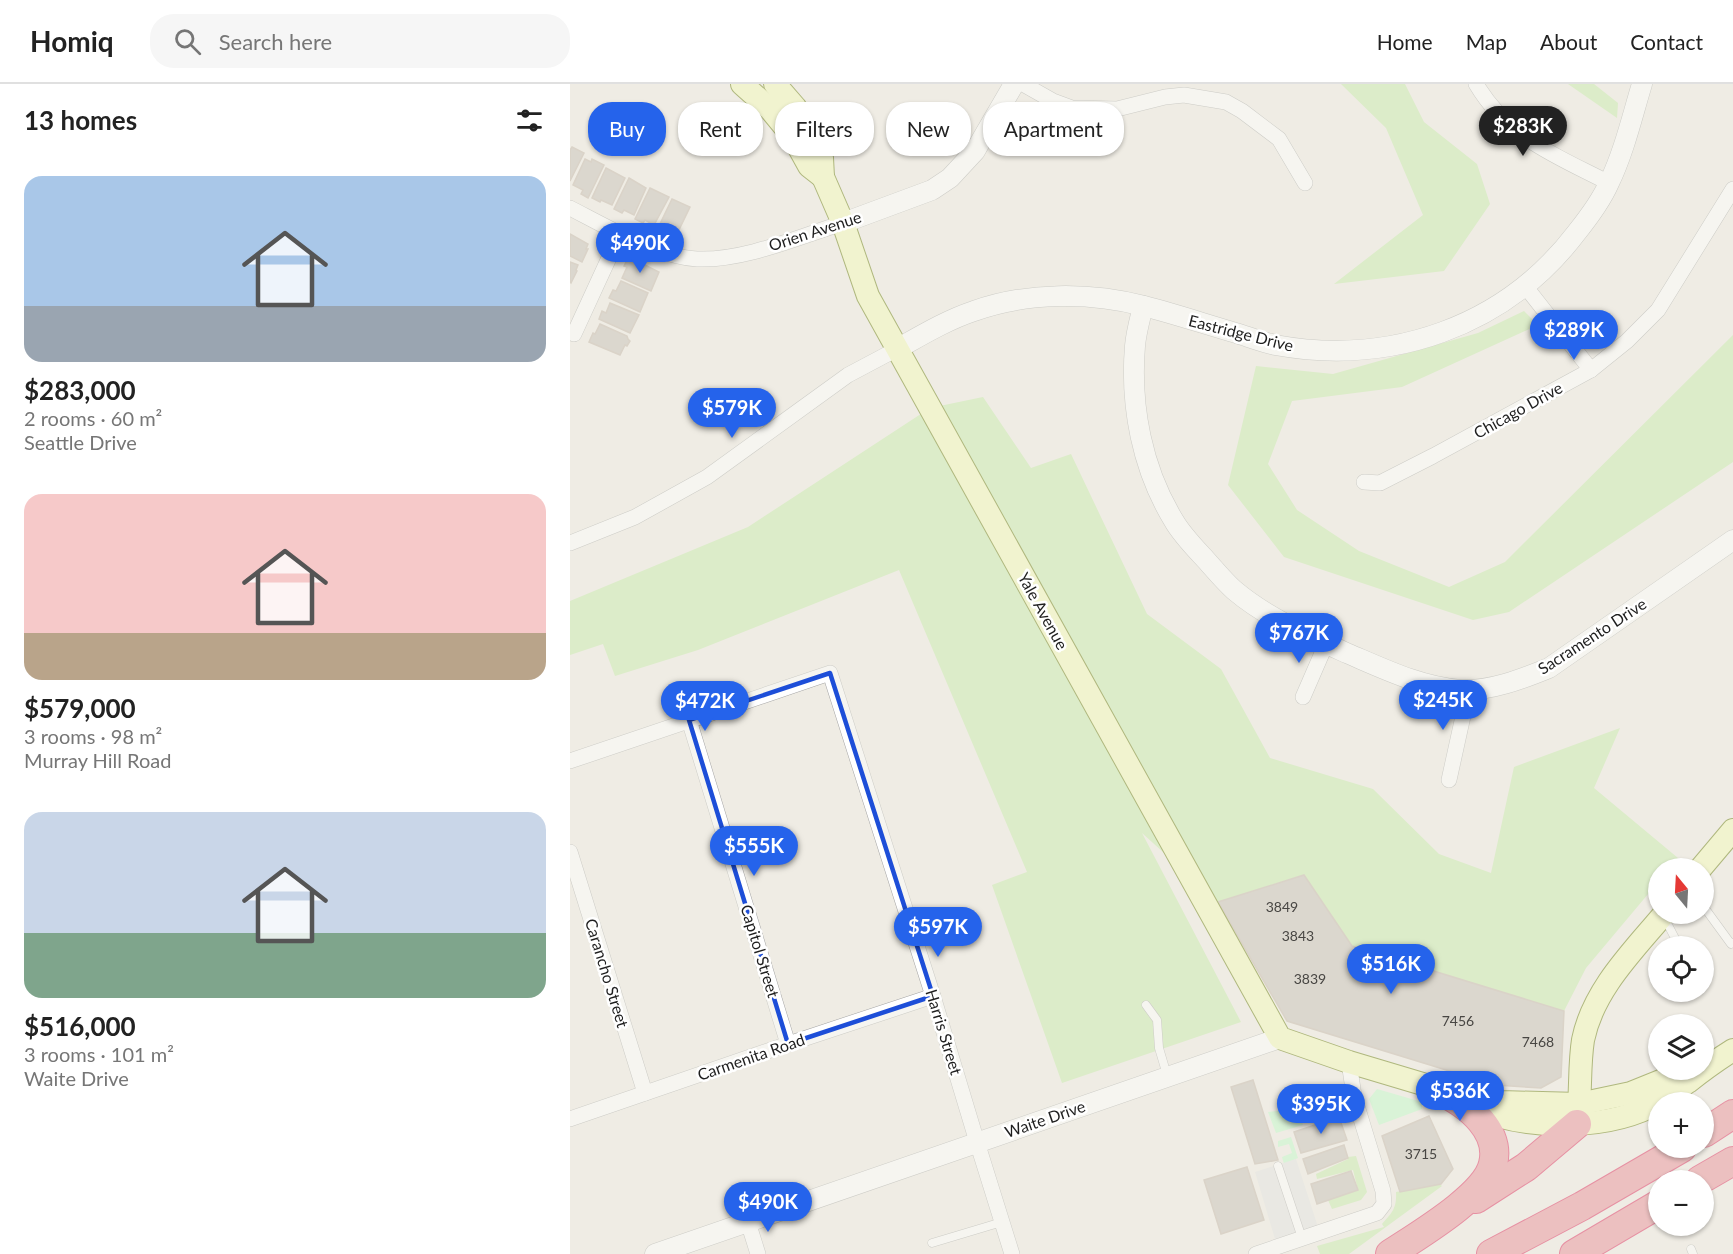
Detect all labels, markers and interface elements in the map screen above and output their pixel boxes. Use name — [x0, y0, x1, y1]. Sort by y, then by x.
search box — [150, 14, 570, 68]
text: Homiq — [30, 24, 114, 58]
icon: search — [171, 25, 204, 58]
text: Search here — [219, 28, 332, 55]
text: Home — [1377, 29, 1433, 54]
text: Map — [1466, 29, 1507, 54]
text: About — [1540, 29, 1597, 54]
text: Contact — [1630, 29, 1703, 54]
chip: Buy — [588, 102, 666, 156]
chip: Rent — [678, 102, 763, 156]
chip: Filters — [775, 102, 874, 156]
chip: New — [886, 102, 971, 156]
chip: Apartment — [983, 102, 1124, 156]
text: 13 homes — [24, 104, 137, 136]
icon: filters — [513, 104, 546, 137]
pin: $283K — [1481, 106, 1565, 157]
text: $283K — [1493, 113, 1553, 137]
street label: Orien Avenue — [766, 207, 864, 254]
icon: home — [231, 215, 339, 323]
pin: $490K — [598, 223, 682, 274]
text: $490K — [610, 230, 670, 254]
street label: Eastridge Drive — [1187, 310, 1295, 355]
pin: $289K — [1532, 310, 1616, 361]
text: $289K — [1544, 317, 1604, 341]
text: $283,000 — [24, 374, 136, 406]
street label: Chicago Drive — [1470, 377, 1565, 442]
pin: $579K — [690, 388, 774, 439]
text: $579K — [702, 395, 762, 419]
text: 2 rooms · 60 m² — [24, 406, 162, 430]
text: Seattle Drive — [24, 430, 137, 454]
icon: home — [231, 533, 339, 641]
street label: Yale Avenue — [1015, 569, 1072, 653]
street label: Sacramento Drive — [1534, 594, 1649, 678]
pin: $767K — [1257, 613, 1341, 664]
text: $767K — [1269, 620, 1329, 644]
pin: $245K — [1401, 680, 1485, 731]
pin: $472K — [663, 681, 747, 732]
text: $245K — [1413, 687, 1473, 711]
text: $472K — [675, 688, 735, 712]
text: $579,000 — [24, 692, 136, 724]
text: 3 rooms · 98 m² — [24, 724, 162, 748]
text: Murray Hill Road — [24, 748, 171, 772]
pin: $555K — [712, 826, 796, 877]
text: $555K — [724, 833, 784, 857]
icon: home — [231, 851, 339, 959]
north arrow — [1648, 858, 1714, 924]
map controls — [1648, 858, 1714, 1236]
house number: 3849 — [1266, 898, 1298, 915]
street label: Capitol Street — [737, 902, 784, 1000]
pin: $597K — [896, 907, 980, 958]
text: $597K — [908, 914, 968, 938]
street label: Carancho Street — [582, 916, 633, 1030]
house number: 3843 — [1282, 927, 1314, 944]
button: locate — [1648, 936, 1714, 1002]
pin: $516K — [1349, 944, 1433, 995]
text: $516K — [1361, 951, 1421, 975]
house number: 3839 — [1294, 970, 1326, 987]
street label: Harris Street — [922, 987, 967, 1077]
text: $516,000 — [24, 1010, 136, 1042]
house number: 7456 — [1442, 1012, 1474, 1029]
button: layers — [1648, 1014, 1714, 1080]
street label: Carmenita Road — [695, 1029, 807, 1084]
house number: 7468 — [1522, 1033, 1554, 1050]
text: 3 rooms · 101 m² — [24, 1042, 174, 1066]
text: Waite Drive — [24, 1066, 129, 1090]
pin: $536K — [1418, 1071, 1502, 1122]
text: $536K — [1430, 1078, 1490, 1102]
pin: $395K — [1279, 1084, 1363, 1135]
text: $395K — [1291, 1091, 1351, 1115]
button: + — [1648, 1092, 1714, 1158]
street label: Waite Drive — [1002, 1096, 1088, 1141]
house number: 3715 — [1405, 1145, 1437, 1162]
button: − — [1648, 1170, 1714, 1236]
pin: $490K — [726, 1182, 810, 1233]
text: $490K — [738, 1189, 798, 1213]

